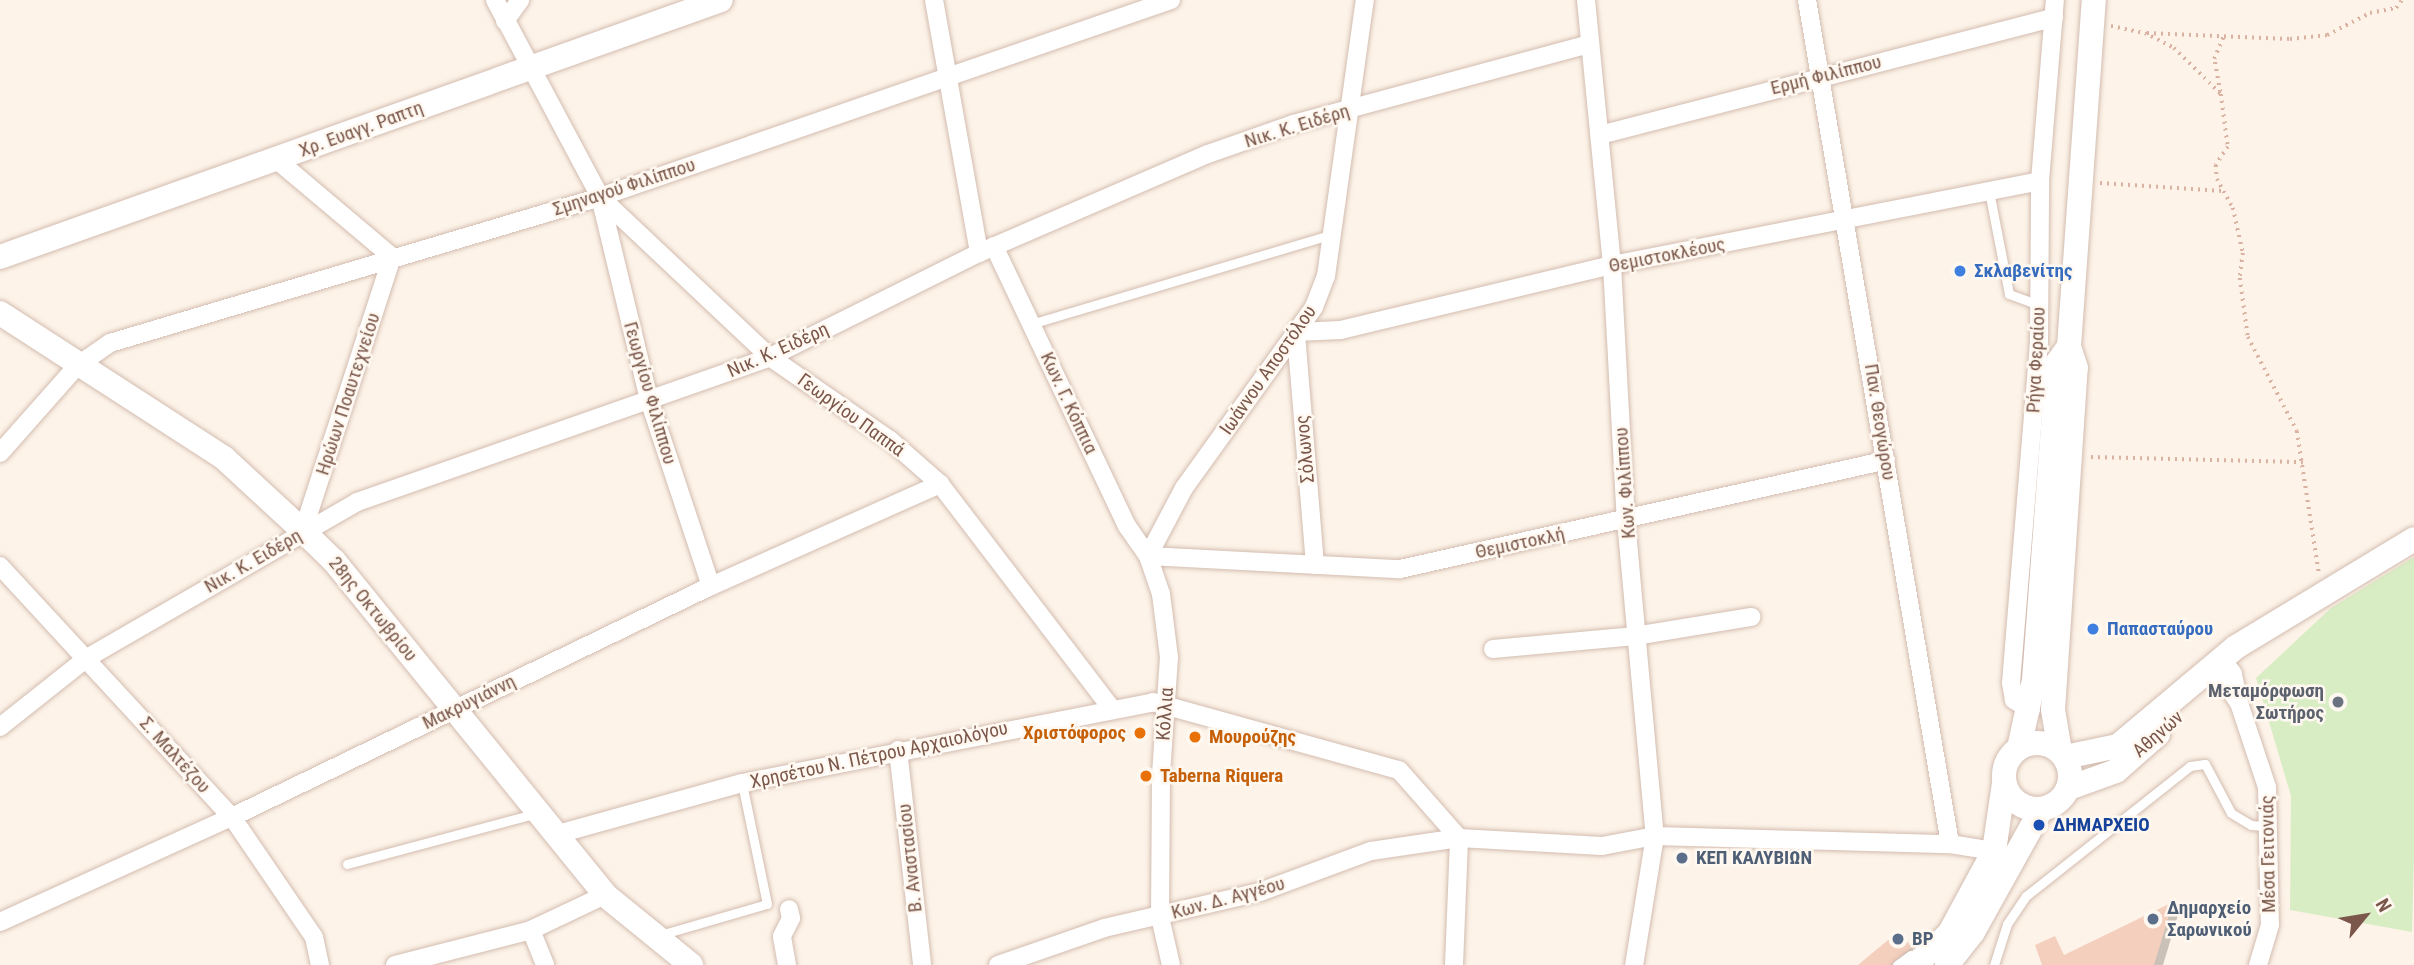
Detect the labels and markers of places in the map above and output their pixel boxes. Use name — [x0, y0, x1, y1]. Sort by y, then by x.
place label: Σκλαβενίτης — [1974, 260, 2072, 282]
marker: Σκλαβενίτης — [1952, 263, 1968, 279]
place label: Παπασταύρου — [2107, 618, 2213, 640]
marker: Παπασταύρου — [2085, 621, 2101, 637]
place label: Μεταμόρφωση Σωτήρος — [2208, 680, 2324, 724]
marker: Μεταμόρφωση Σωτήρος — [2330, 694, 2346, 710]
place label: Χριστόφορος — [1023, 722, 1126, 744]
marker: Χριστόφορος — [1132, 725, 1148, 741]
place label: Μουρούζης — [1209, 726, 1296, 748]
marker: Μουρούζης — [1187, 729, 1203, 745]
place label: Taberna Riquera — [1160, 765, 1283, 787]
marker: Taberna Riquera — [1138, 768, 1154, 784]
place label: ΔΗΜΑΡΧΕΙΟ — [2053, 814, 2150, 836]
marker: ΔΗΜΑΡΧΕΙΟ — [2031, 817, 2047, 833]
place label: ΚΕΠ ΚΑΛΥΒΙΩΝ — [1696, 847, 1812, 869]
marker: ΚΕΠ ΚΑΛΥΒΙΩΝ — [1674, 850, 1690, 866]
place label: Δημαρχείο Σαρωνικού — [2167, 897, 2252, 941]
marker: Δημαρχείο Σαρωνικού — [2145, 911, 2161, 927]
place label: BP — [1912, 928, 1933, 950]
marker: BP — [1890, 931, 1906, 947]

